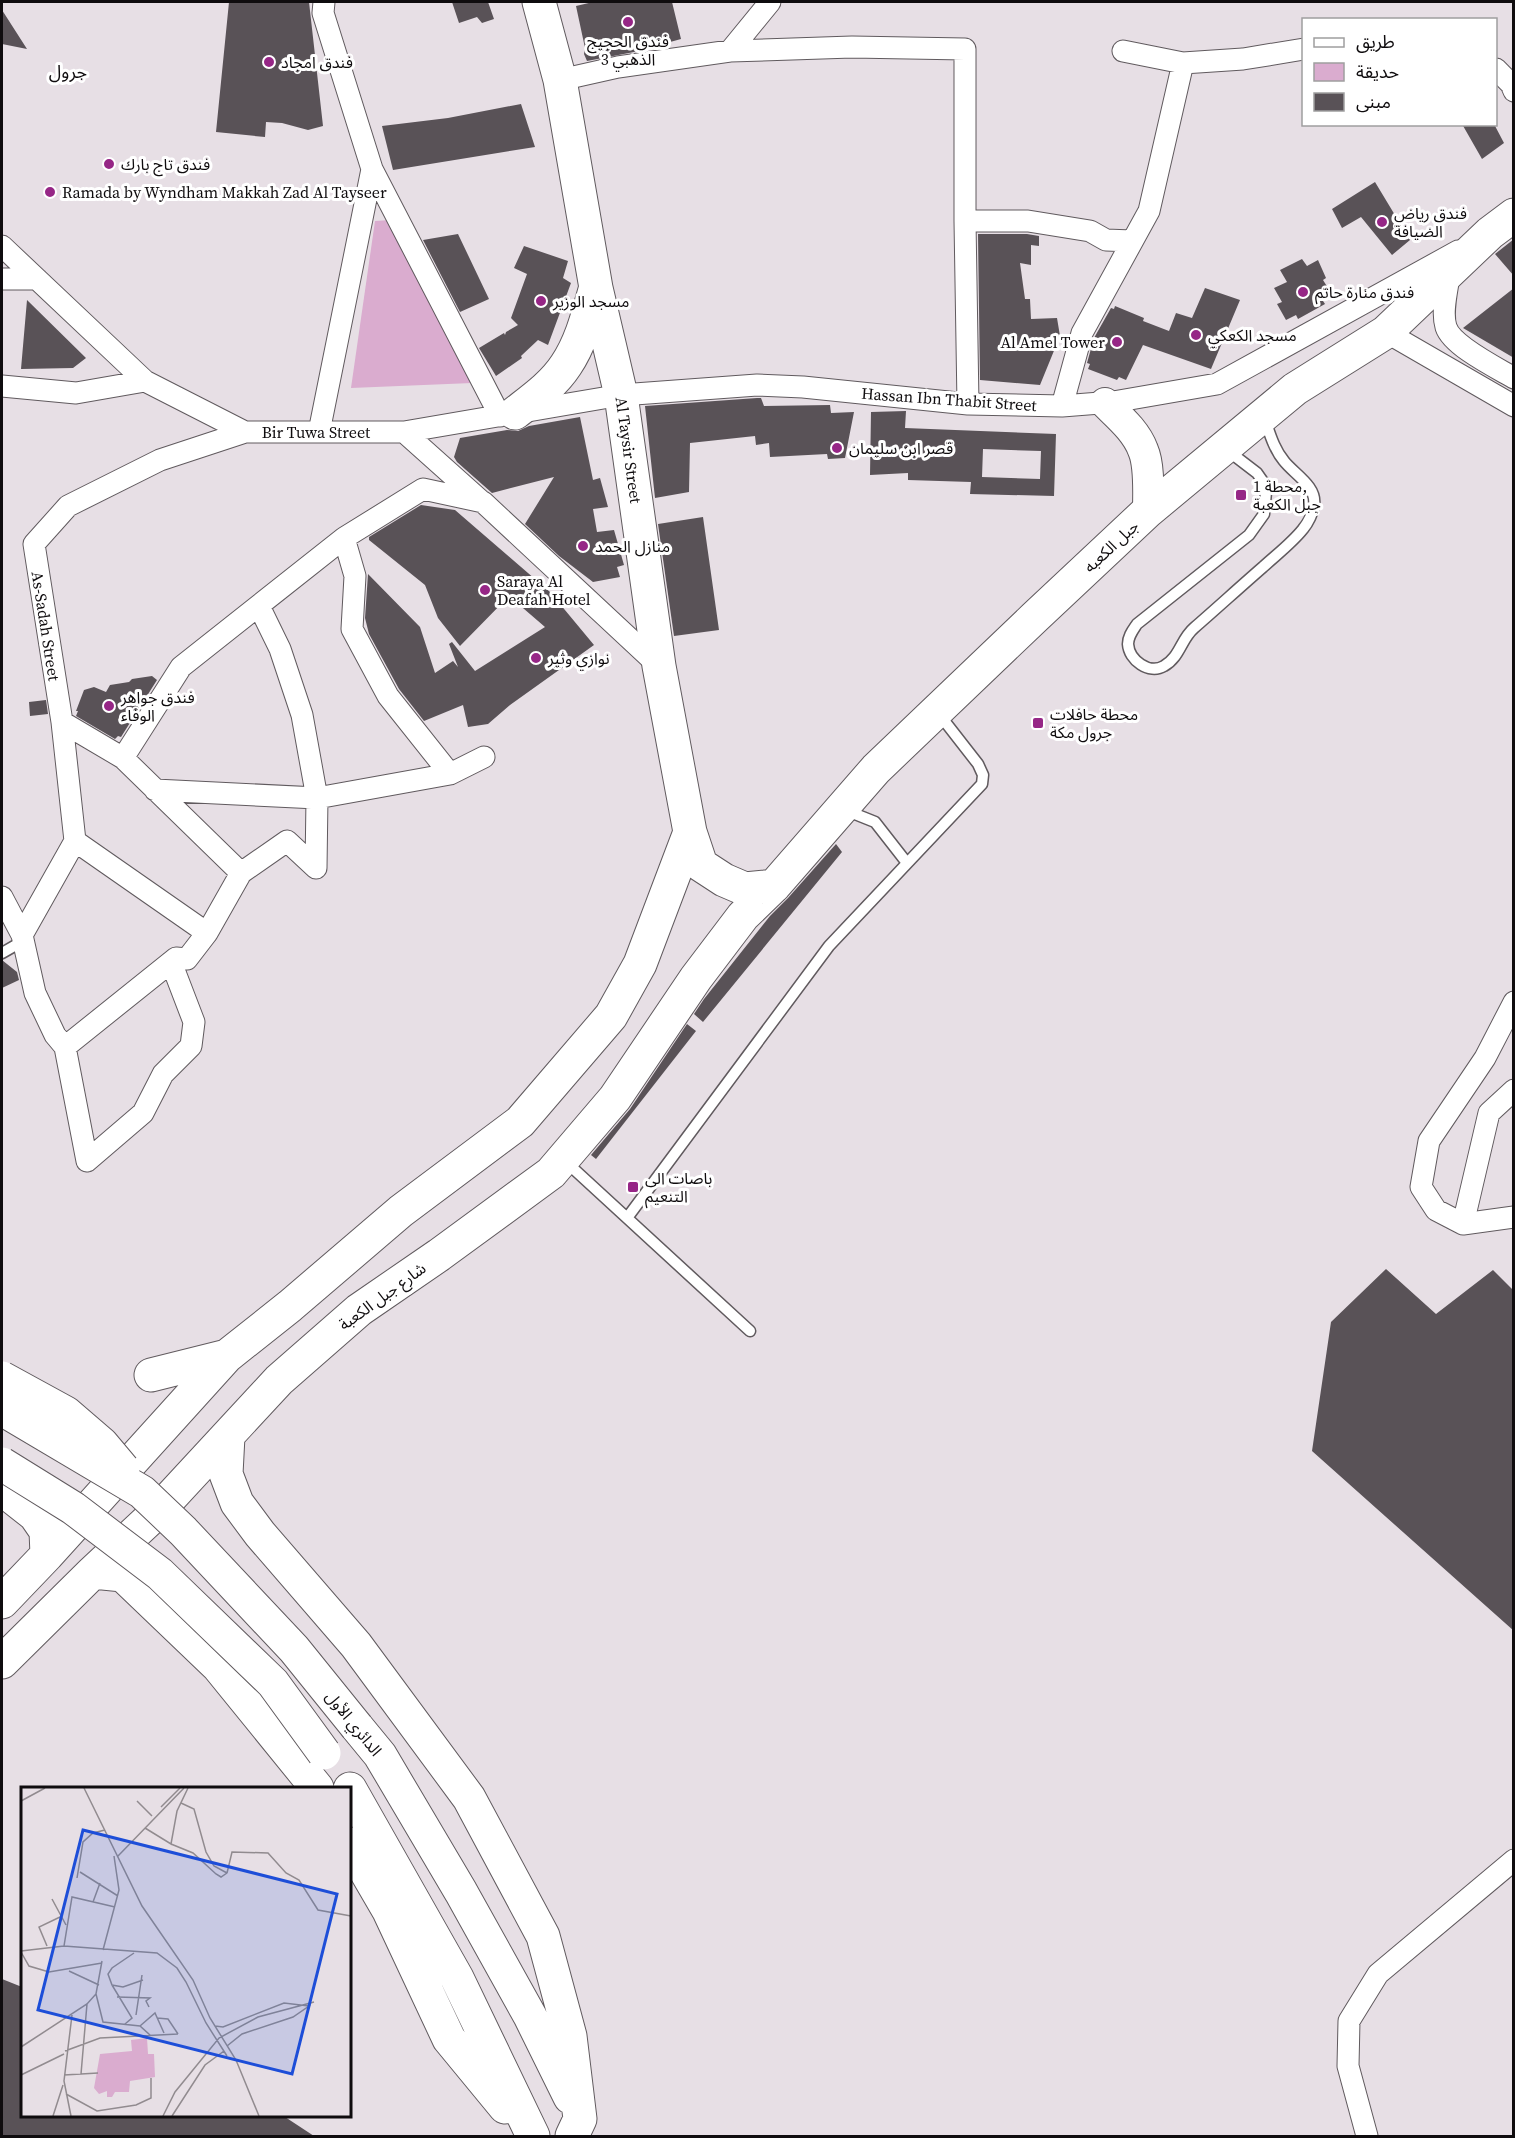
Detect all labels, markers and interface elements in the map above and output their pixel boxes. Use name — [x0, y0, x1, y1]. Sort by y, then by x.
marker: فندق الحجيج الذهبي 3 — [621, 15, 635, 29]
legend — [1302, 18, 1497, 126]
text: طريق — [1356, 29, 1395, 54]
place label: فندق الحجيج الذهبي 3 — [587, 30, 669, 72]
place label: فندق امجاد — [281, 51, 353, 73]
marker: فندق امجاد — [262, 55, 276, 69]
district label: جرول — [49, 59, 87, 84]
text: حديقة — [1356, 59, 1399, 84]
text: مبنى — [1356, 89, 1391, 114]
place label: فندق تاج بارك — [121, 153, 210, 177]
marker: فندق تاج بارك — [102, 157, 116, 171]
place label: Ramada by Wyndham Makkah Zad Al Tayseer — [62, 181, 387, 203]
marker: Ramada by Wyndham Makkah Zad Al Tayseer — [43, 185, 57, 199]
place label: فندق رياض الضيافة — [1394, 202, 1467, 242]
marker: فندق رياض الضيافة — [1375, 215, 1389, 229]
place label: فندق منارة حاتم — [1315, 281, 1414, 305]
marker: فندق منارة حاتم — [1296, 285, 1310, 299]
place label: مسجد الوزير — [552, 290, 629, 312]
marker: مسجد الوزير — [534, 294, 548, 308]
place label: مسجد الكعكي — [1208, 324, 1297, 348]
marker: مسجد الكعكي — [1189, 328, 1203, 342]
place label: Al Amel Tower — [1001, 331, 1105, 353]
marker: Al Amel Tower — [1110, 335, 1124, 349]
street label: Hassan Ibn Thabit Street — [861, 382, 1038, 416]
street label: Al Taysir Street — [611, 395, 647, 505]
street label: Bir Tuwa Street — [262, 421, 371, 443]
place label: قصر ابن سليمان — [849, 437, 953, 459]
marker: قصر ابن سليمان — [830, 441, 844, 455]
place label: محطة 1, جبل الكعبة — [1253, 475, 1321, 515]
marker: محطة 1, جبل الكعبة — [1234, 488, 1248, 502]
street label: جبل الكعبه — [1079, 515, 1143, 577]
place label: منازل الحمد — [595, 535, 670, 557]
marker: منازل الحمد — [576, 539, 590, 553]
street label: As-Sadah Street — [26, 570, 66, 683]
place label: Saraya Al Deafah Hotel — [497, 570, 591, 610]
marker: Saraya Al Deafah Hotel — [478, 583, 492, 597]
place label: نوازي وثير — [547, 647, 610, 671]
marker: نوازي وثير — [529, 651, 543, 665]
place label: فندق جواهر الوفاء — [120, 686, 195, 726]
marker: فندق جواهر الوفاء — [102, 699, 116, 713]
place label: محطة حافلات جرول مكة — [1050, 703, 1138, 743]
marker: محطة حافلات جرول مكة — [1031, 716, 1045, 730]
place label: باصات الى التنعيم — [645, 1167, 712, 1209]
marker: باصات الى التنعيم — [626, 1180, 640, 1194]
street label: شارع جبل الكعبة — [334, 1257, 431, 1337]
street label: الدائري الأول — [320, 1686, 387, 1761]
inset map — [21, 1787, 351, 2117]

